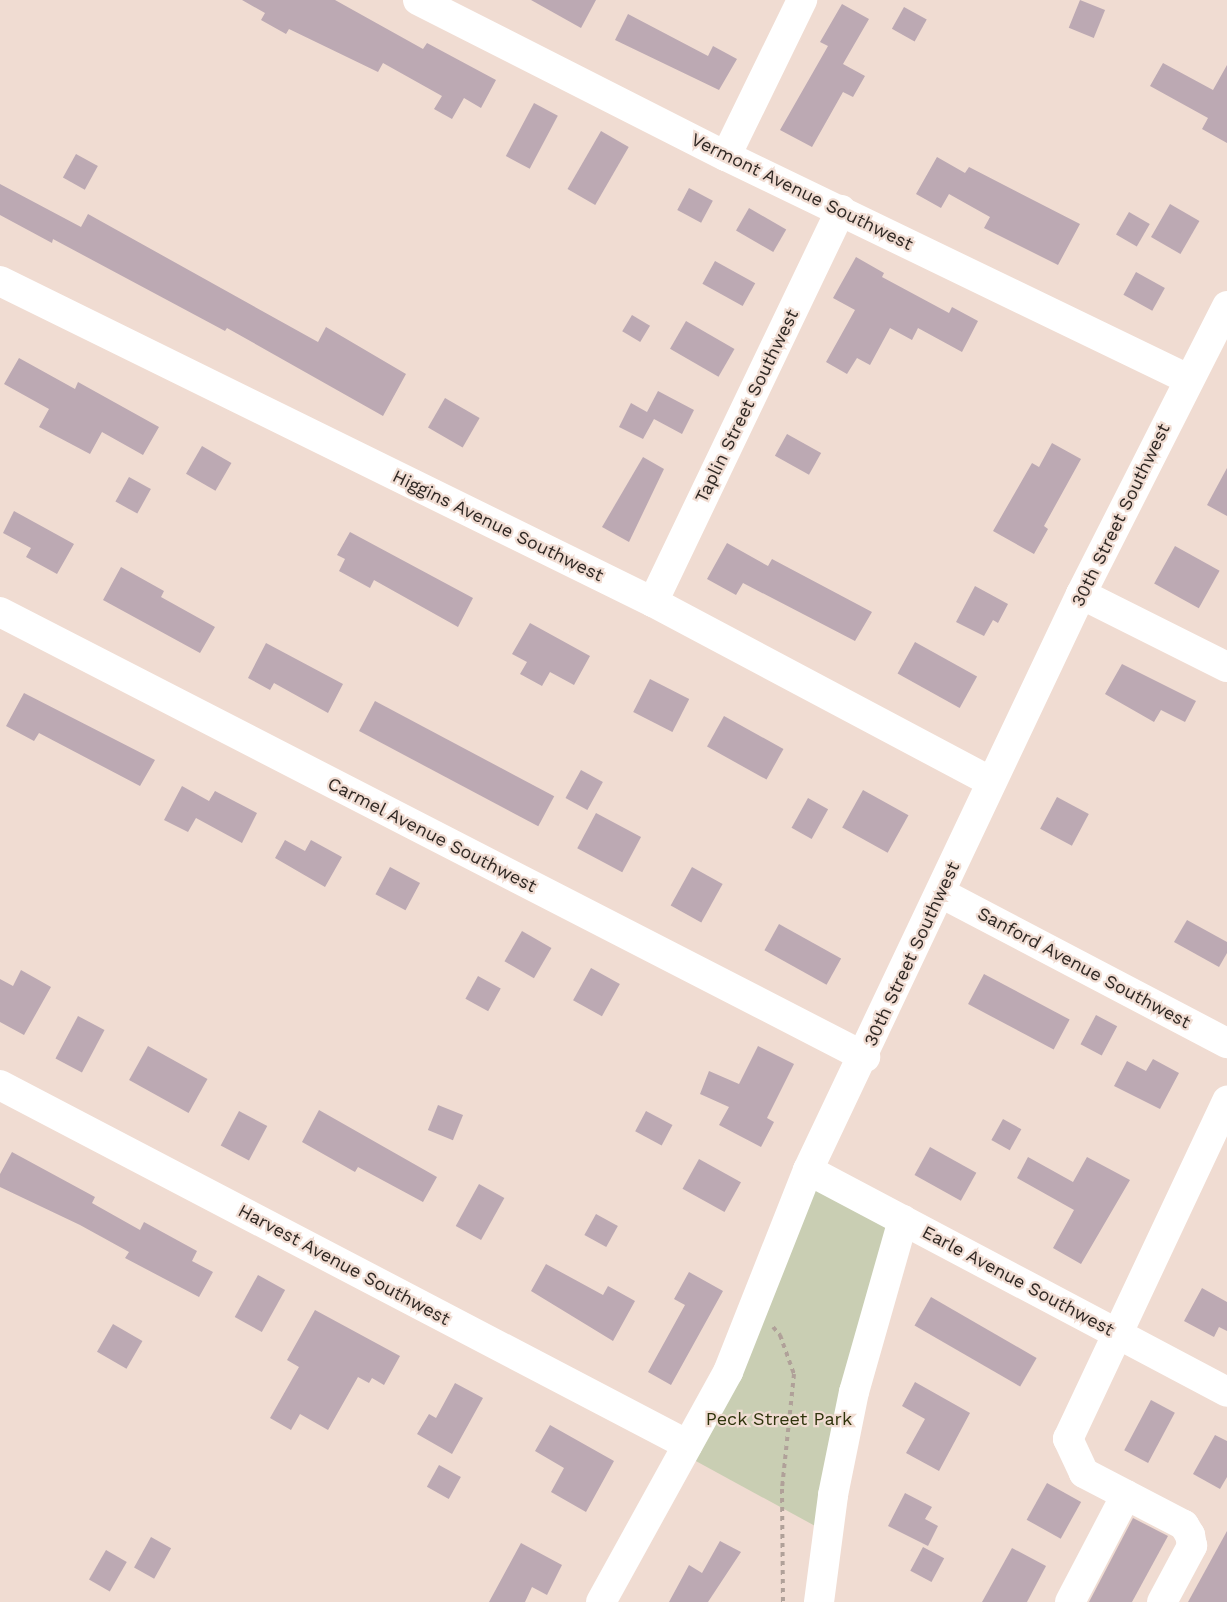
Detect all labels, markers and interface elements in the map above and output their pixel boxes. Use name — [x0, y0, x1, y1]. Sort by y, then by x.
street label: Vermont Avenue Southwest — [687, 129, 917, 255]
street label: Taplin Street Southwest — [691, 306, 803, 506]
street label: 30th Street Southwest — [1067, 420, 1175, 610]
street label: Higgins Avenue Southwest — [389, 465, 607, 587]
street label: Carmel Avenue Southwest — [323, 772, 541, 898]
street label: 30th Street Southwest — [860, 858, 964, 1050]
street label: Sanford Avenue Southwest — [974, 902, 1194, 1034]
street label: Harvest Avenue Southwest — [234, 1200, 454, 1330]
street label: Earle Avenue Southwest — [918, 1221, 1118, 1341]
park label: Peck Street Park — [706, 1408, 852, 1430]

